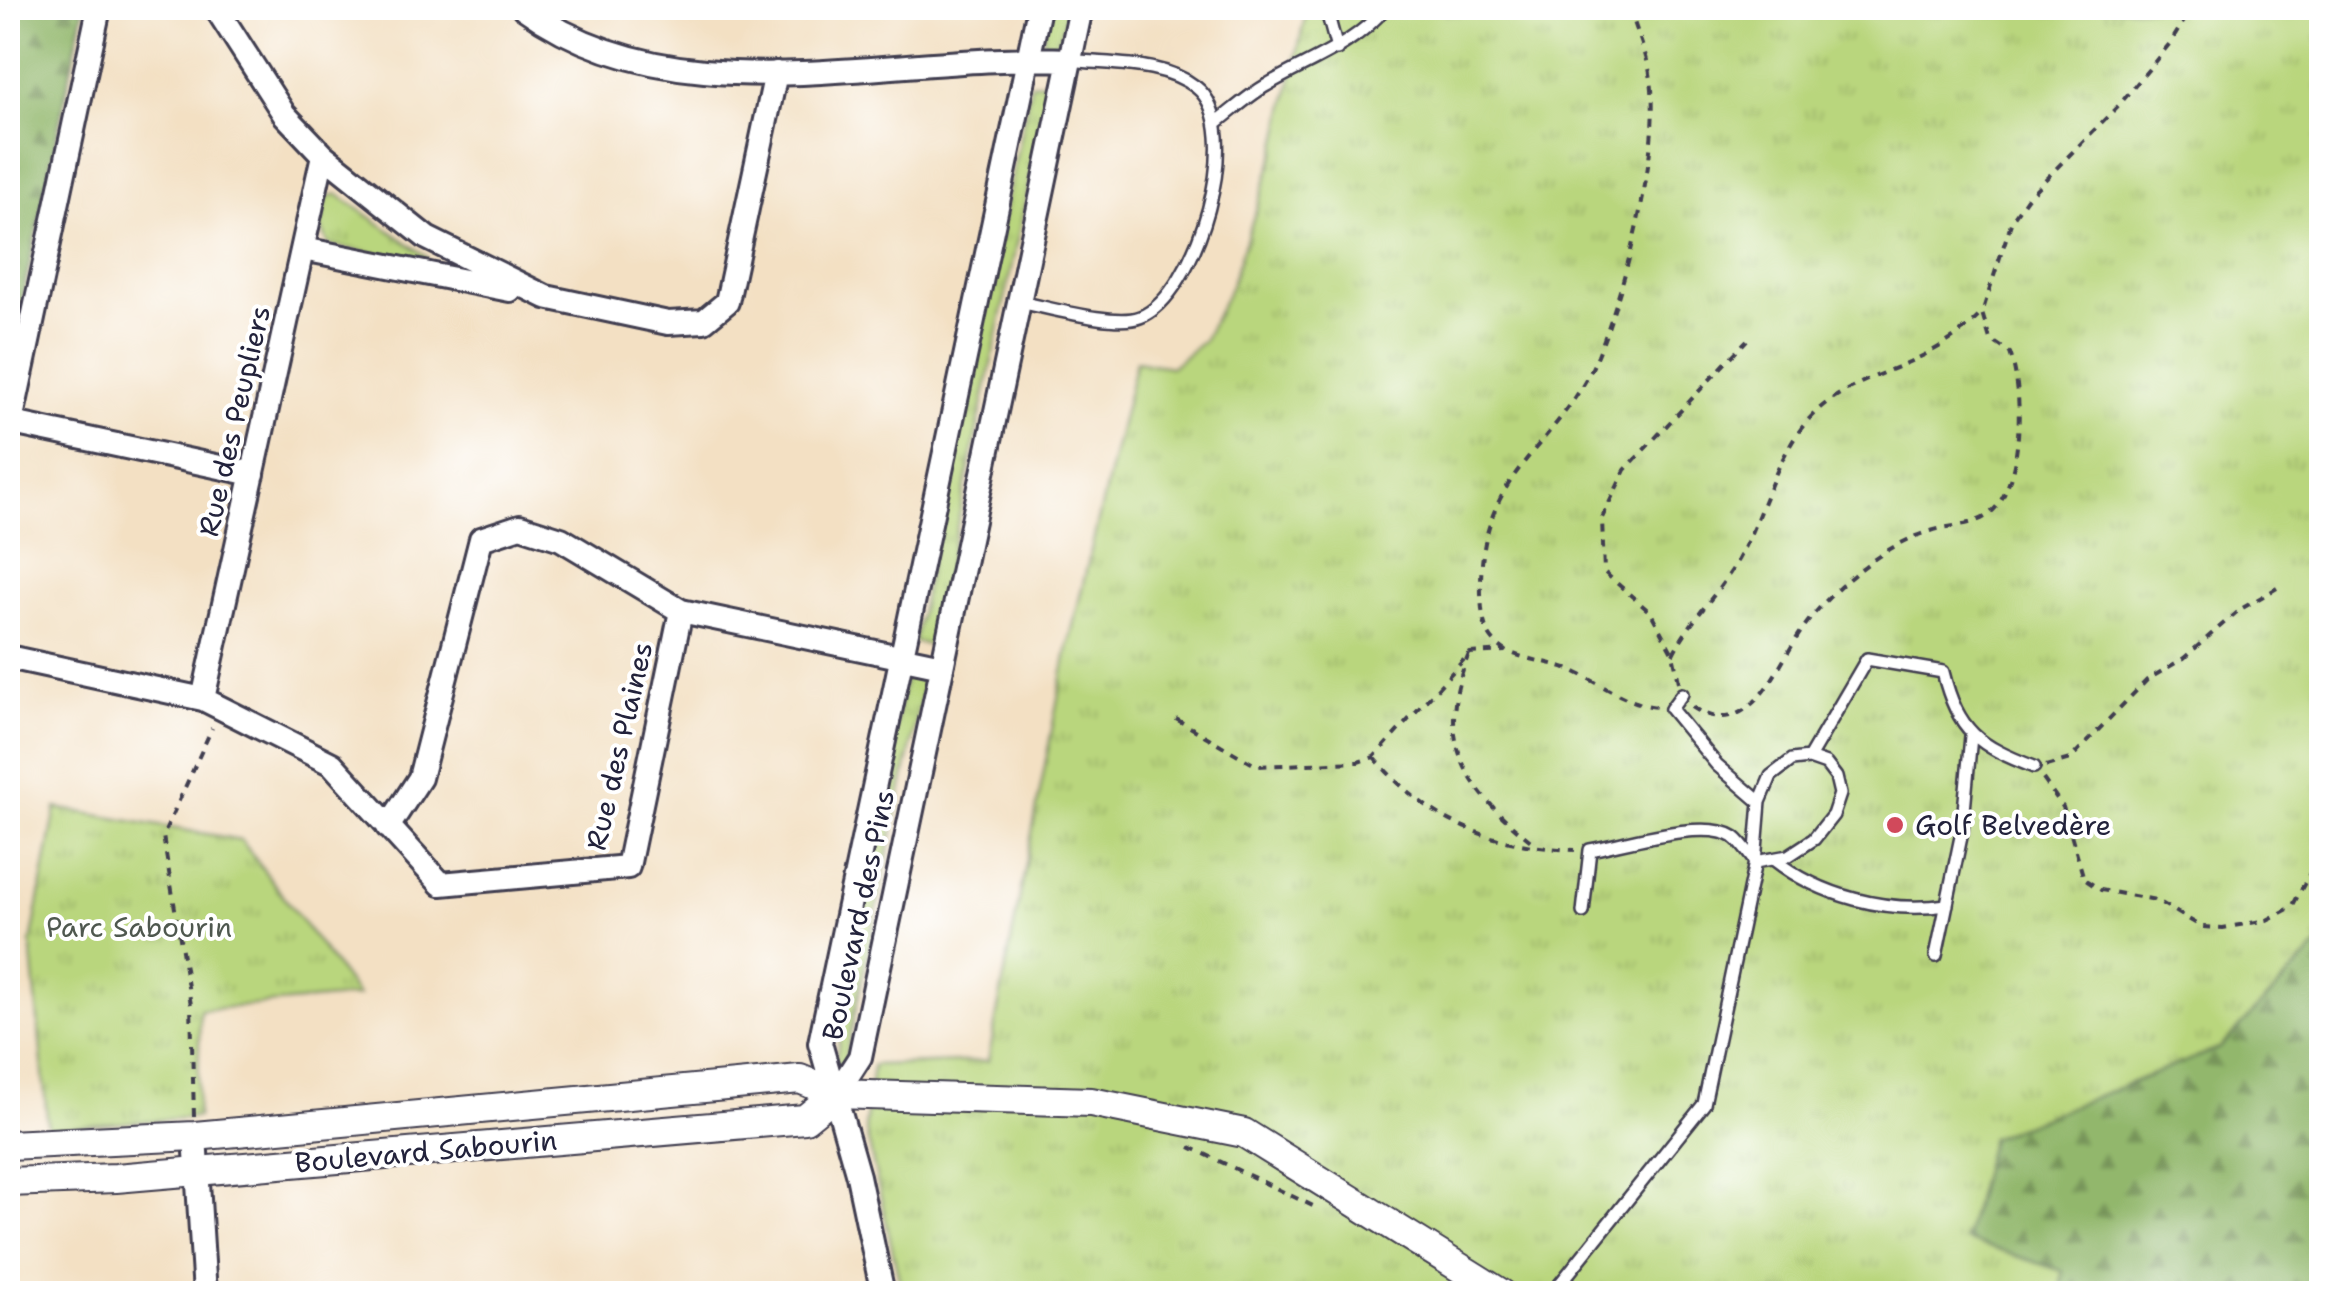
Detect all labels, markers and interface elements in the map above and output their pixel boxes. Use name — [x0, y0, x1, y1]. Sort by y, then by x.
street label: Rue des Peupliers — [189, 302, 279, 540]
street label: Rue des Plaines — [577, 638, 661, 854]
street label: Boulevard des Pins — [813, 786, 903, 1044]
place label: Golf Belvedère — [1915, 806, 2111, 844]
marker: Golf Belvedère — [1884, 814, 1906, 836]
park label: Parc Sabourin — [46, 908, 232, 946]
street label: Boulevard Sabourin — [293, 1121, 559, 1181]

